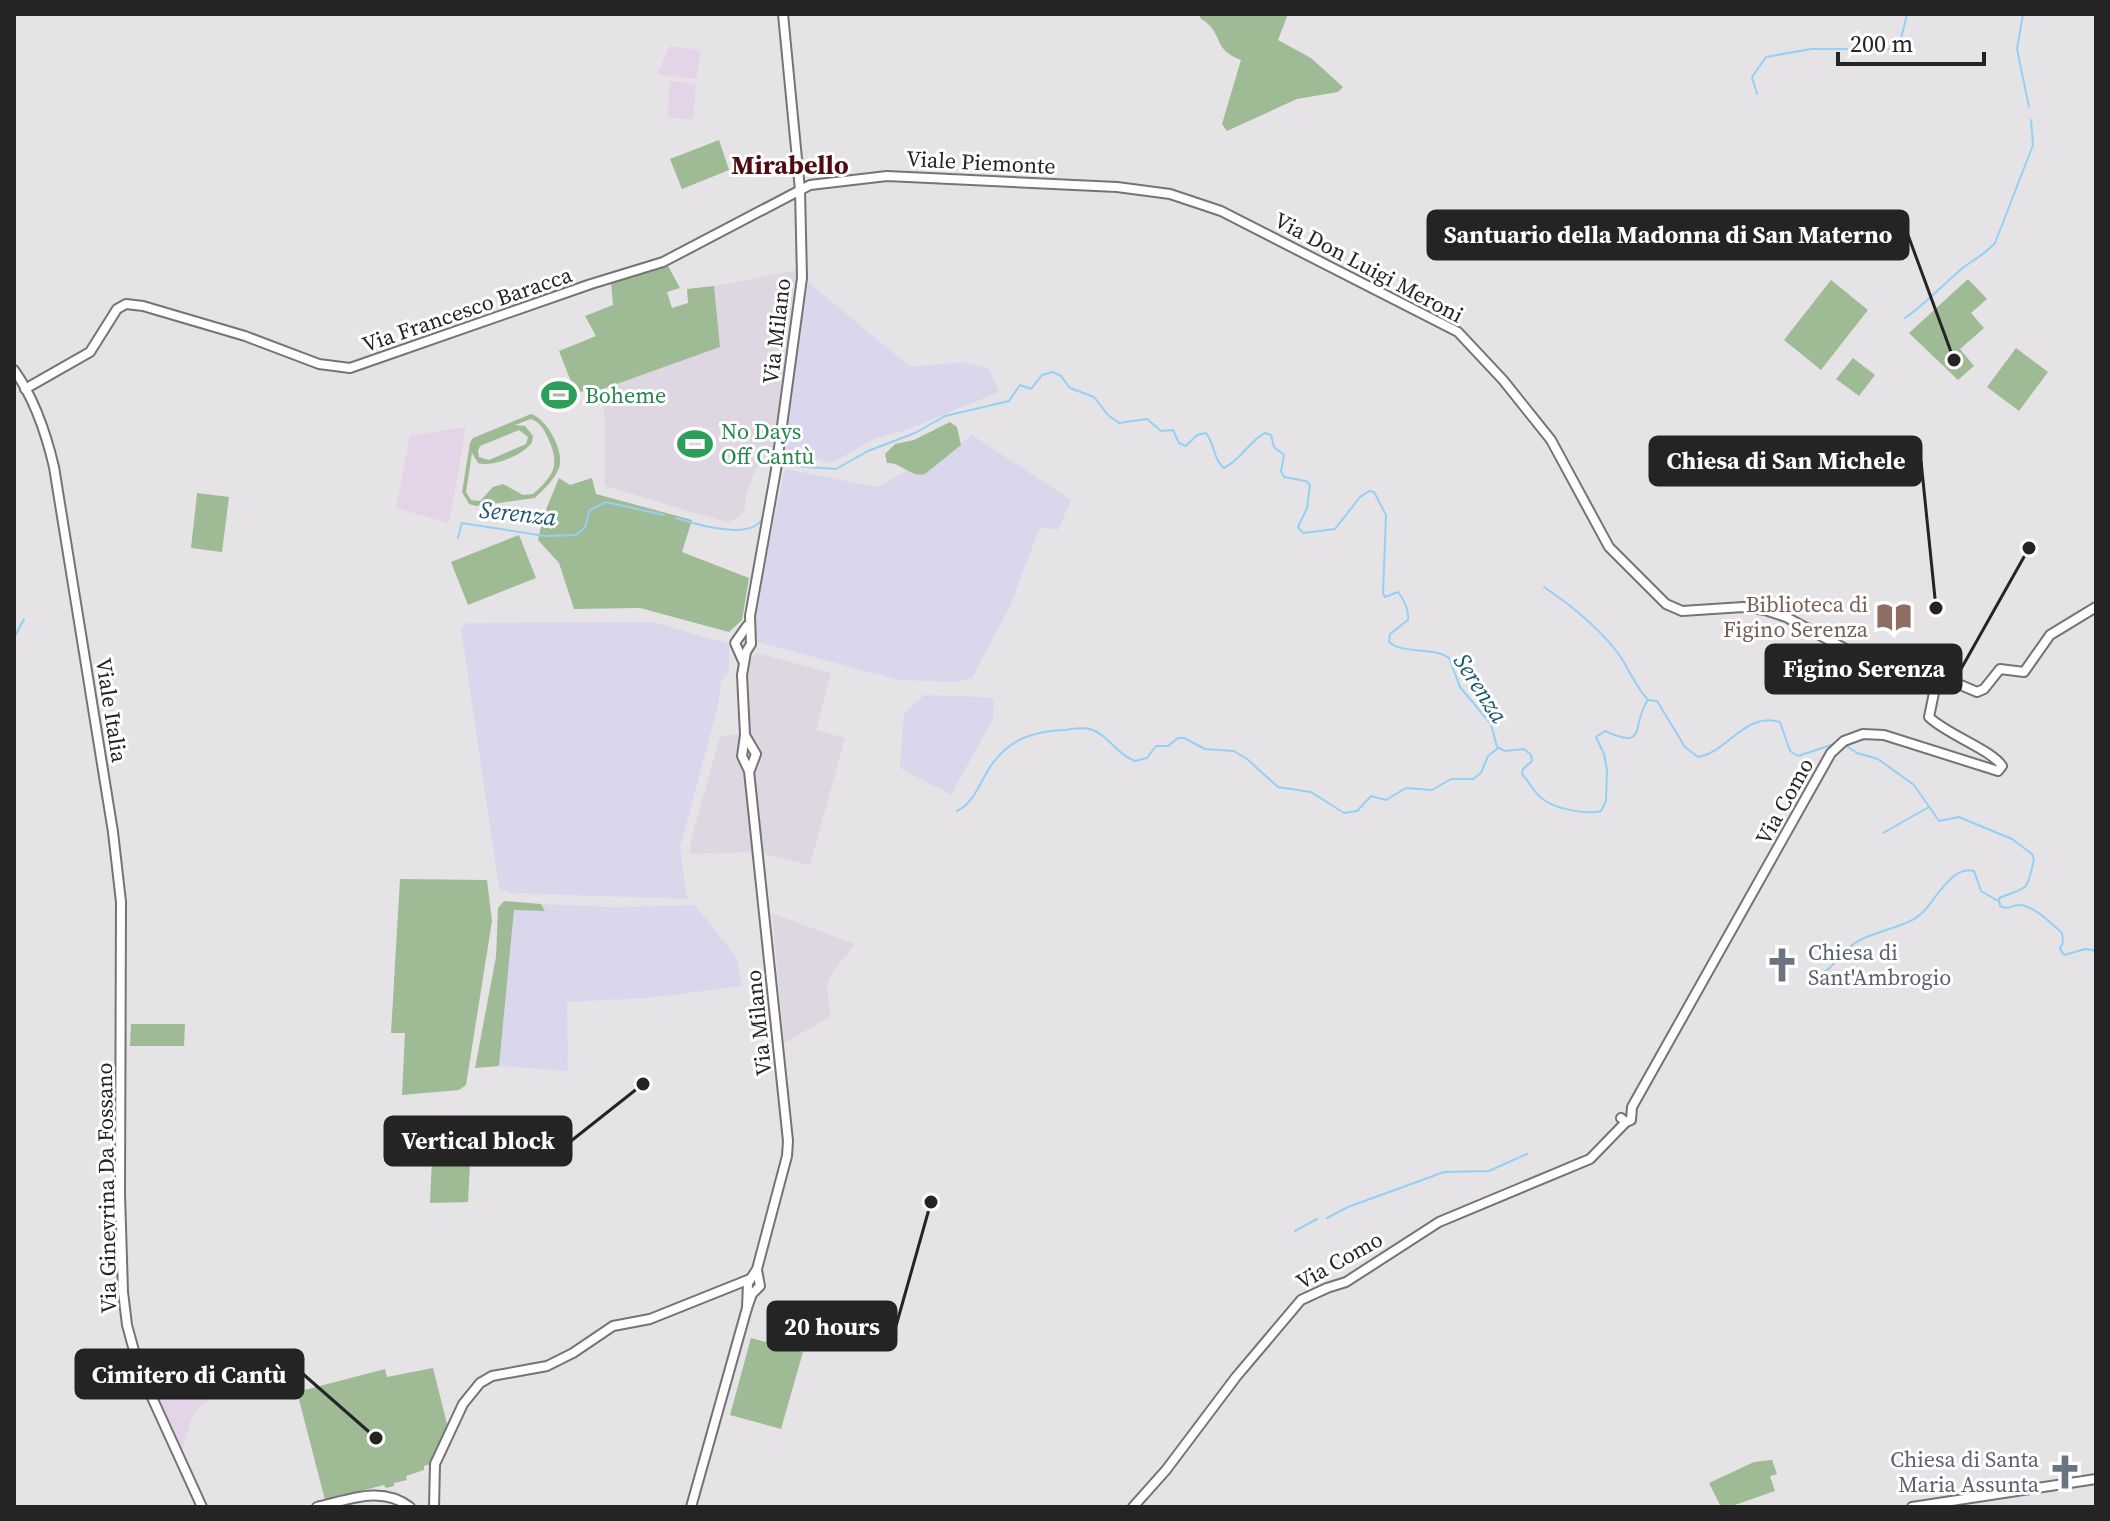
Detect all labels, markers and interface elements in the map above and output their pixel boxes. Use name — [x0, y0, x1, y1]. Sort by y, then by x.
scale bar — [1838, 16, 1984, 66]
text: 200 m — [1850, 27, 1913, 60]
street label: Viale Piemonte — [906, 143, 1056, 181]
district label: Mirabello — [731, 147, 849, 183]
street label: Via Don Luigi Meroni — [1269, 204, 1469, 330]
callout: Santuario della Madonna di San Materno — [1428, 211, 1908, 259]
text: Santuario della Madonna di San Materno — [1444, 218, 1892, 251]
street label: Via Francesco Baracca — [358, 259, 577, 359]
street label: Via Milano — [755, 276, 797, 386]
sports icon: Boheme — [540, 376, 578, 414]
place label: Boheme — [585, 380, 666, 410]
place label: No Days Off Cantù — [721, 416, 814, 471]
sports icon: No Days Off Cantù — [676, 425, 714, 463]
callout: Chiesa di San Michele — [1650, 437, 1921, 485]
text: Chiesa di San Michele — [1666, 444, 1906, 477]
water label: Serenza — [478, 493, 559, 533]
place label: Biblioteca di Figino Serenza — [1723, 589, 1869, 644]
library icon: Biblioteca di Figino Serenza — [1875, 598, 1913, 636]
callout: Figino Serenza — [1766, 645, 1961, 693]
water label: Serenza — [1446, 647, 1516, 730]
text: Figino Serenza — [1783, 652, 1945, 685]
street label: Viale Italia — [89, 656, 135, 765]
street label: Via Como — [1748, 752, 1820, 850]
place label: Chiesa di Sant'Ambrogio — [1808, 937, 1951, 992]
church icon: Chiesa di Sant'Ambrogio — [1763, 946, 1801, 984]
street label: Via Milano — [738, 969, 778, 1077]
street label: Via Ginevrina Da Fossano — [89, 1062, 123, 1314]
callout: Vertical block — [385, 1117, 571, 1165]
text: Vertical block — [401, 1124, 556, 1157]
street label: Via Como — [1290, 1224, 1388, 1296]
callout: 20 hours — [768, 1302, 896, 1350]
text: 20 hours — [784, 1310, 880, 1343]
callout: Cimitero di Cantù — [76, 1350, 303, 1398]
text: Cimitero di Cantù — [92, 1358, 287, 1391]
place label: Chiesa di Santa Maria Assunta — [1890, 1444, 2040, 1499]
church icon: Chiesa di Santa Maria Assunta — [2046, 1453, 2084, 1491]

